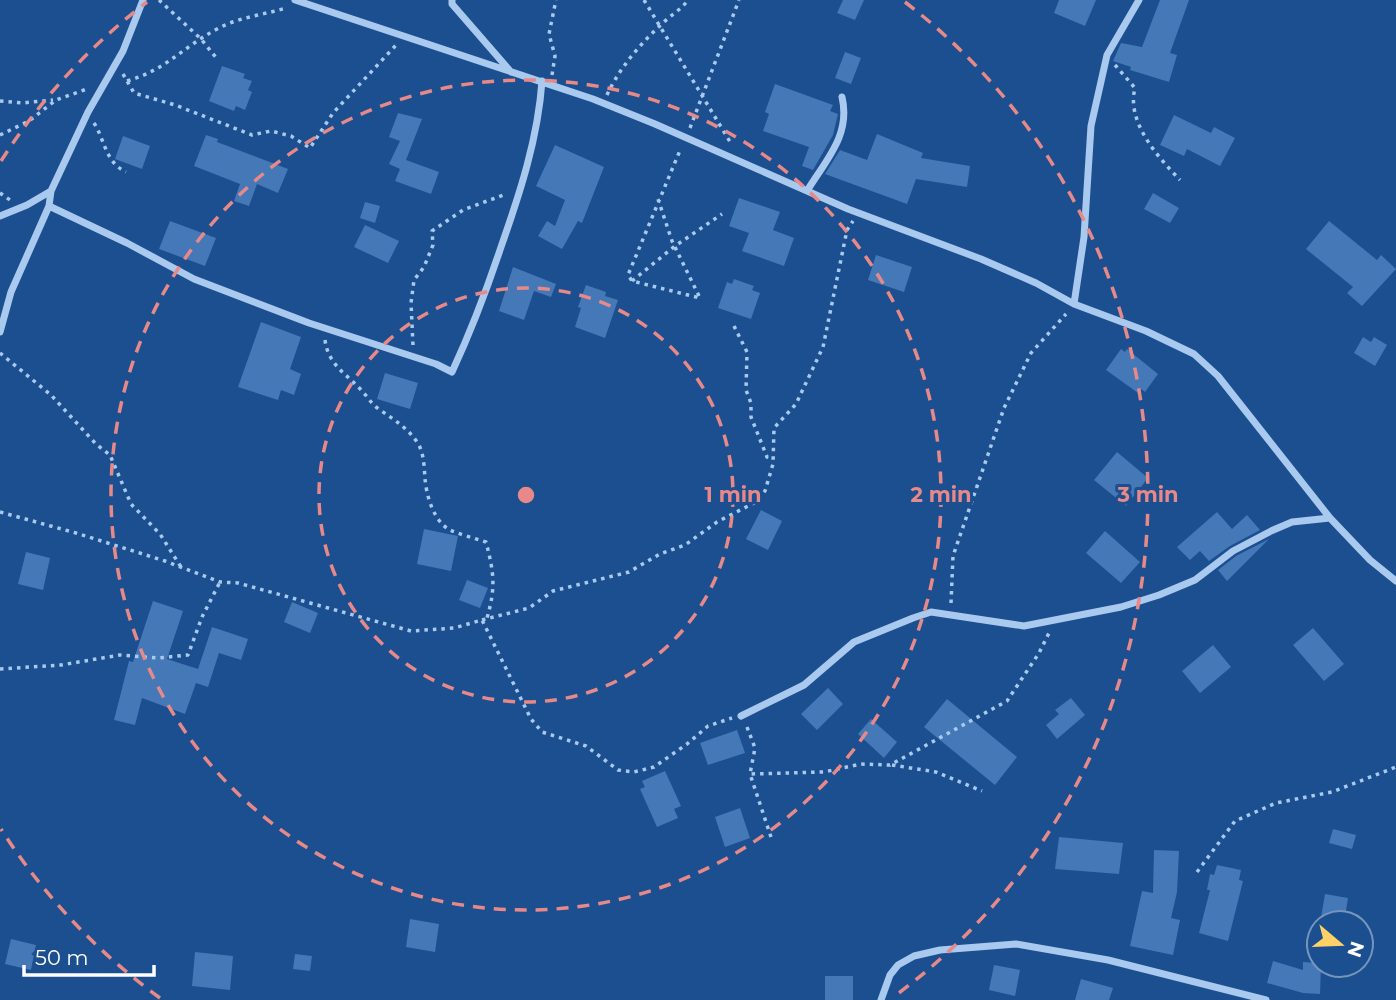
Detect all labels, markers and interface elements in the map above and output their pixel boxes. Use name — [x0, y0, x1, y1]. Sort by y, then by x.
text: 1 min — [704, 482, 762, 507]
text: 2 min — [910, 482, 972, 507]
text: 3 min — [1116, 482, 1179, 507]
centre of rings — [514, 483, 538, 507]
north arrow — [1305, 909, 1375, 979]
scale bar — [24, 934, 154, 978]
text: N — [1342, 938, 1369, 960]
text: 50 m — [35, 945, 89, 970]

